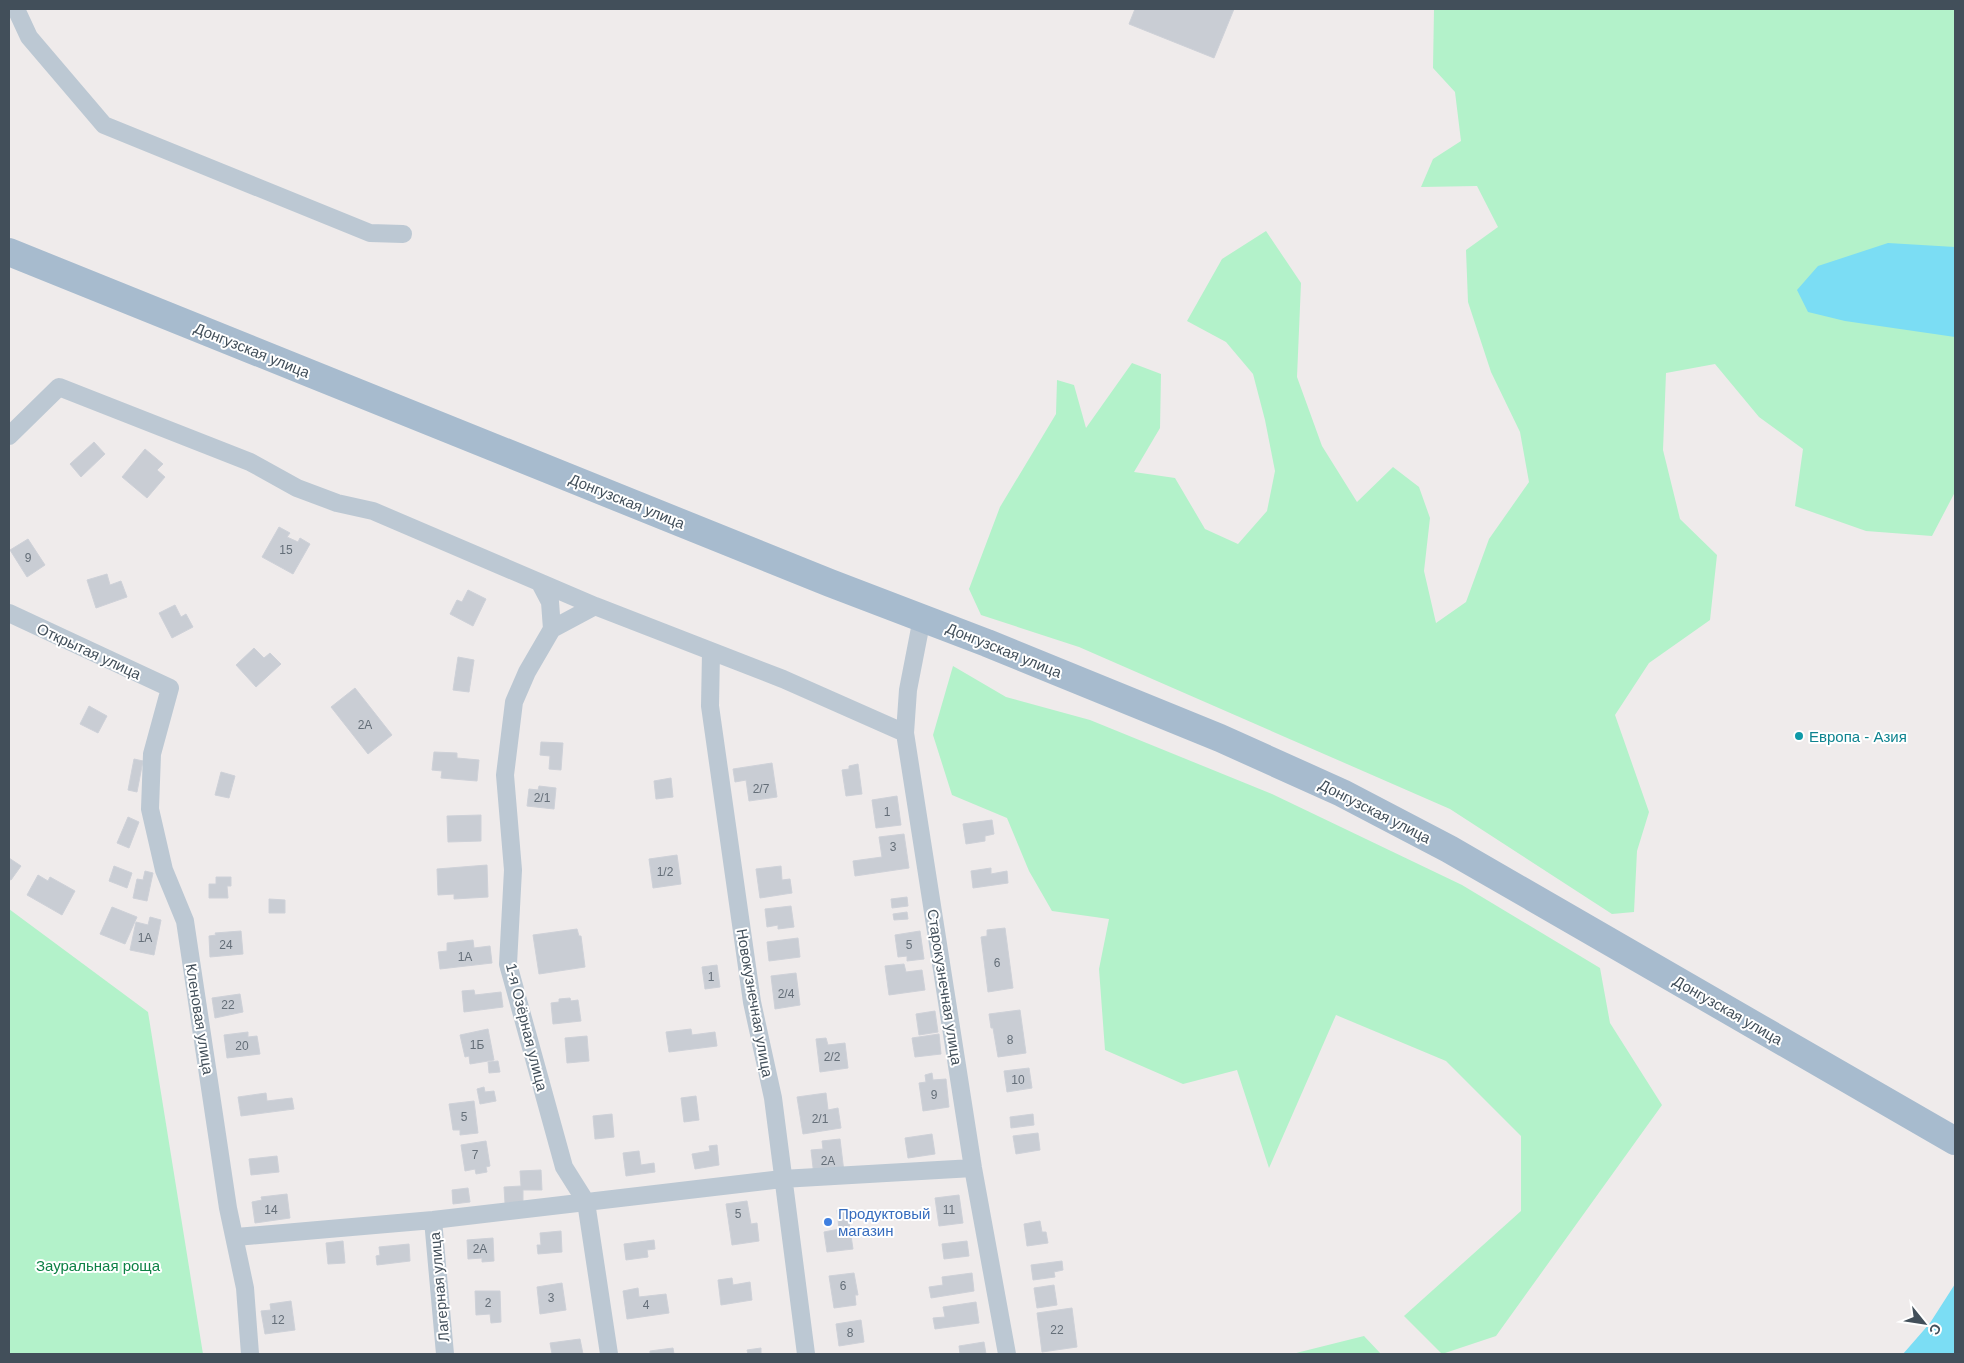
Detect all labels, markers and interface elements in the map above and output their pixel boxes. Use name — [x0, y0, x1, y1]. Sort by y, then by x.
street label: Донгузская улица — [192, 319, 313, 381]
street label: Донгузская улица — [567, 470, 688, 532]
house number: 15 — [279, 543, 293, 557]
house number: 9 — [25, 551, 32, 565]
street label: Открытая улица — [34, 619, 144, 683]
street label: Донгузская улица — [944, 619, 1065, 681]
house number: 2А — [358, 718, 372, 732]
place label: Европа - Азия — [1809, 728, 1907, 745]
marker: Европа - Азия — [1793, 730, 1805, 742]
street label: Донгузская улица — [1316, 776, 1434, 847]
house number: 2/7 — [753, 782, 770, 796]
house number: 2/1 — [534, 791, 551, 805]
house number: 1 — [884, 805, 891, 819]
house number: 3 — [890, 840, 897, 854]
house number: 1/2 — [657, 865, 674, 879]
street label: Старокузнечная улица — [924, 908, 966, 1067]
street label: Новокузнечная улица — [734, 927, 777, 1079]
house number: 1А — [138, 931, 152, 945]
house number: 24 — [219, 938, 233, 952]
house number: 5 — [906, 938, 913, 952]
house number: 1А — [458, 950, 472, 964]
house number: 6 — [994, 956, 1001, 970]
street label: 1-я Озёрная улица — [503, 961, 551, 1093]
street label: Кленовая улица — [183, 962, 217, 1076]
house number: 1 — [708, 970, 715, 984]
street label: Донгузская улица — [1671, 972, 1786, 1048]
house number: 2/4 — [778, 987, 795, 1001]
house number: 22 — [221, 998, 235, 1012]
house number: 8 — [1007, 1033, 1014, 1047]
house number: 1Б — [470, 1038, 484, 1052]
house number: 20 — [235, 1039, 249, 1053]
house number: 2/2 — [824, 1050, 841, 1064]
house number: 10 — [1011, 1073, 1025, 1087]
house number: 9 — [931, 1088, 938, 1102]
house number: 5 — [461, 1110, 468, 1124]
house number: 2/1 — [812, 1112, 829, 1126]
house number: 7 — [472, 1148, 479, 1162]
house number: 2А — [821, 1154, 835, 1168]
house number: 14 — [264, 1203, 278, 1217]
house number: 11 — [943, 1203, 956, 1217]
place label: Продуктовый магазин — [838, 1205, 930, 1239]
house number: 5 — [735, 1207, 742, 1221]
marker: Продуктовый магазин — [822, 1216, 834, 1228]
street label: Лагерная улица — [426, 1231, 452, 1343]
house number: 2А — [473, 1242, 487, 1256]
park label: Зауральная роща — [36, 1257, 161, 1274]
house number: 6 — [840, 1279, 847, 1293]
house number: 3 — [548, 1291, 555, 1305]
house number: 2 — [485, 1296, 492, 1310]
house number: 4 — [643, 1298, 650, 1312]
north arrow — [1899, 1298, 1949, 1348]
house number: 12 — [271, 1313, 285, 1327]
text: С — [1926, 1321, 1945, 1338]
house number: 22 — [1050, 1323, 1064, 1337]
house number: 8 — [847, 1326, 854, 1340]

